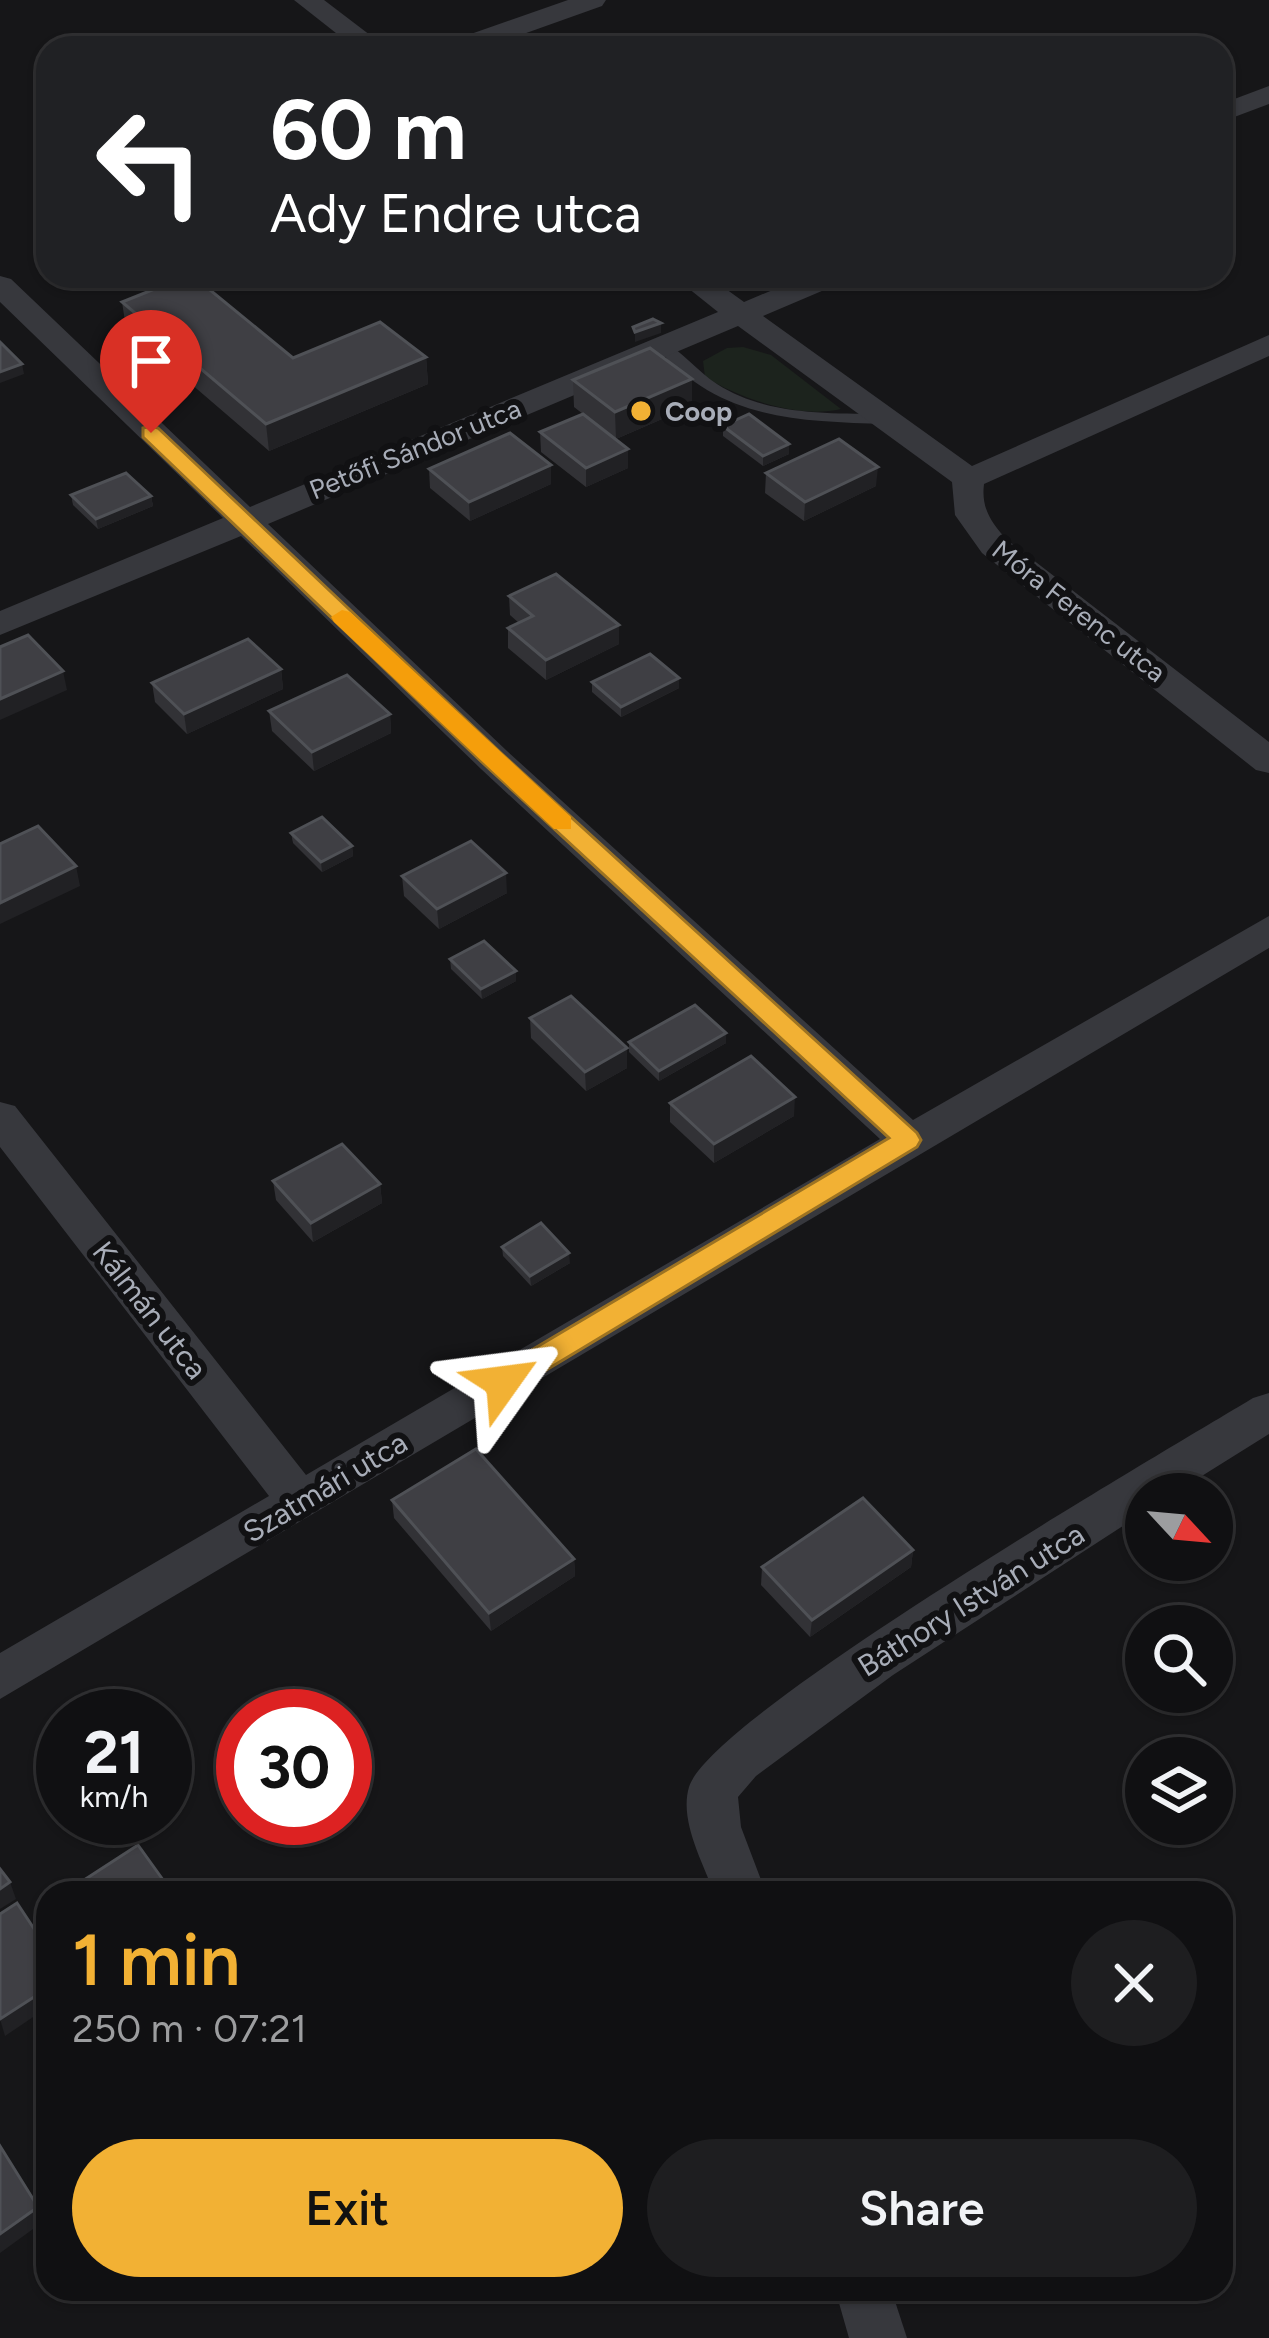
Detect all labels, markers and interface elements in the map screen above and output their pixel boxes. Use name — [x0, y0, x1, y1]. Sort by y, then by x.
text: 60 m — [270, 79, 466, 180]
icon: left — [72, 84, 228, 240]
text: Ady Endre utca — [270, 181, 642, 246]
pin — [100, 310, 202, 433]
icon: arrive — [118, 328, 184, 394]
street label: Petőfi Sándor utca — [304, 392, 526, 506]
place label: Coop — [665, 395, 732, 428]
marker: Coop — [628, 398, 654, 424]
street label: Móra Ferenc utca — [986, 533, 1172, 689]
street label: Kálmán utca — [85, 1234, 215, 1386]
position arrow — [440, 1319, 566, 1445]
street label: Szatmári utca — [236, 1424, 414, 1550]
north arrow — [1125, 1473, 1233, 1581]
map controls — [1125, 1473, 1233, 1845]
street label: Báthory István utca — [851, 1515, 1091, 1685]
button: search — [1125, 1605, 1233, 1713]
speed limit sign: 30 — [216, 1689, 372, 1845]
text: 21 — [84, 1716, 144, 1788]
button: layers — [1125, 1737, 1233, 1845]
text: km/h — [80, 1778, 148, 1815]
text: 1 min — [72, 1917, 240, 2003]
button: close — [1071, 1920, 1197, 2046]
text: 250 m · 07:21 — [72, 2005, 307, 2052]
button: Exit — [72, 2139, 623, 2277]
button: Share — [647, 2139, 1197, 2277]

